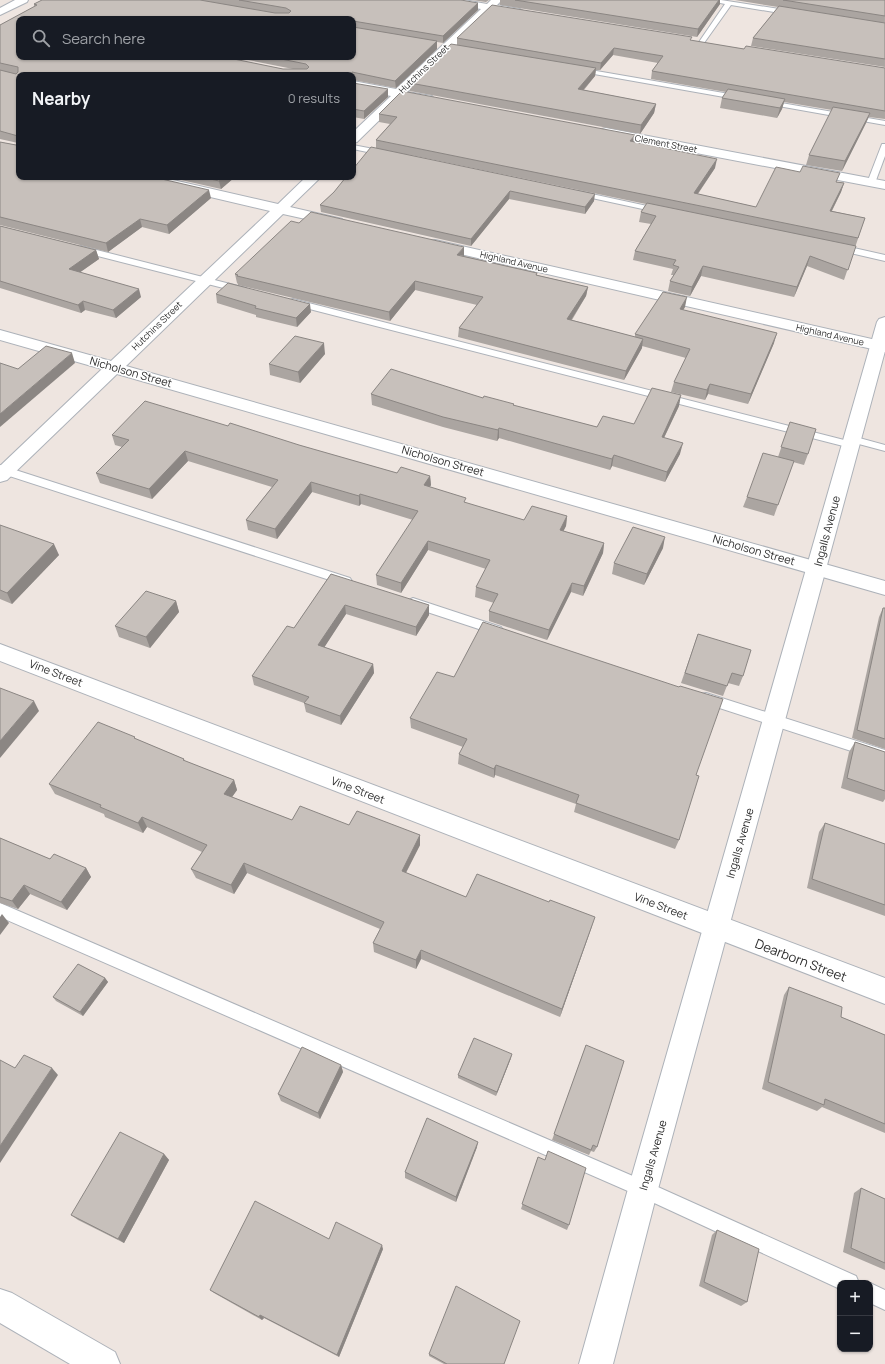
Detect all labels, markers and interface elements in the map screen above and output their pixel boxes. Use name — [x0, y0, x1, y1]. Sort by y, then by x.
search box — [16, 16, 356, 60]
icon: search — [30, 27, 52, 49]
text: Search here — [62, 28, 145, 49]
street label: Hutchins Street — [396, 41, 452, 96]
text: Nearby — [32, 87, 90, 110]
text: 0 results — [288, 89, 340, 107]
street label: Clement Street — [634, 131, 699, 156]
street label: Highland Avenue — [479, 247, 549, 276]
street label: Hutchins Street — [129, 298, 185, 353]
street label: Highland Avenue — [795, 320, 865, 349]
street label: Nicholson Street — [88, 353, 174, 390]
street label: Nicholson Street — [400, 442, 486, 479]
street label: Ingalls Avenue — [810, 493, 843, 568]
street label: Nicholson Street — [711, 531, 797, 568]
street label: Vine Street — [27, 655, 85, 690]
street label: Vine Street — [329, 772, 387, 807]
street label: Ingalls Avenue — [722, 805, 757, 880]
street label: Vine Street — [632, 888, 690, 923]
street label: Dearborn Street — [753, 934, 849, 986]
street label: Ingalls Avenue — [635, 1117, 670, 1192]
map controls — [837, 1280, 873, 1352]
button: + — [837, 1280, 873, 1316]
button: − — [837, 1316, 873, 1352]

